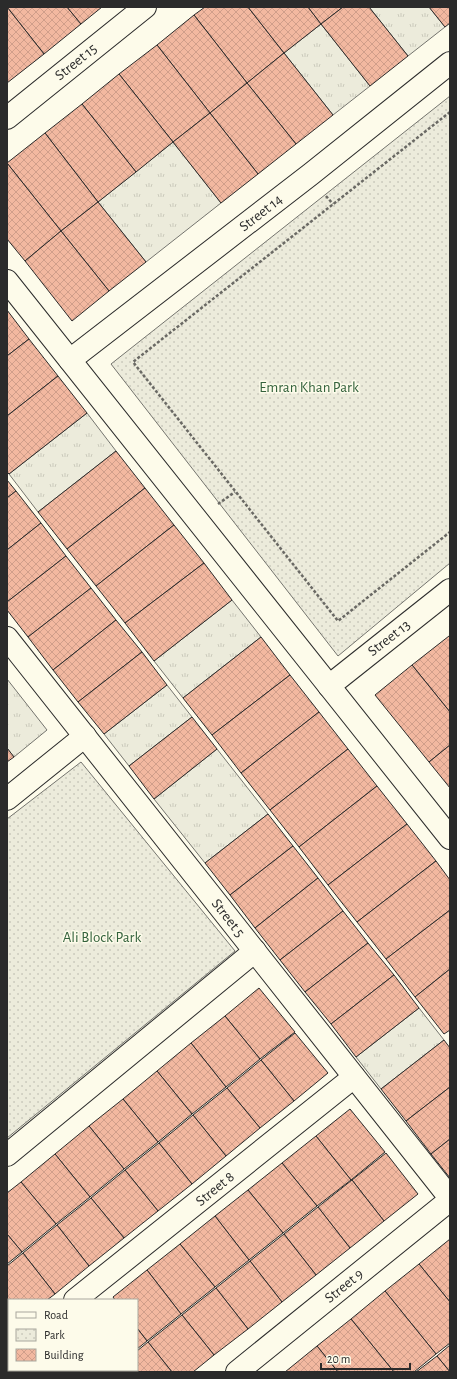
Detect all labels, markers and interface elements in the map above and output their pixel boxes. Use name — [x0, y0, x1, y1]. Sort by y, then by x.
street label: Street 15 — [52, 41, 100, 83]
street label: Street 14 — [237, 192, 285, 234]
park label: Emran Khan Park — [259, 380, 359, 395]
street label: Street 13 — [365, 617, 413, 659]
street label: Street 5 — [209, 896, 247, 940]
park label: Ali Block Park — [63, 930, 141, 945]
street label: Street 8 — [193, 1169, 237, 1209]
street label: Street 9 — [322, 1266, 366, 1306]
legend — [8, 1299, 138, 1371]
text: Road — [44, 1309, 68, 1321]
text: Park — [44, 1329, 65, 1341]
scale bar — [321, 1345, 410, 1371]
text: Building — [44, 1349, 84, 1361]
text: 20 m — [327, 1353, 350, 1365]

